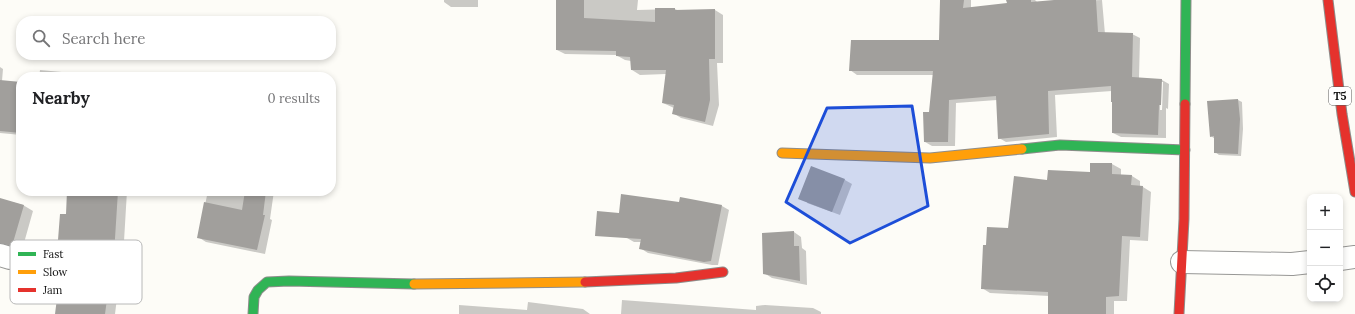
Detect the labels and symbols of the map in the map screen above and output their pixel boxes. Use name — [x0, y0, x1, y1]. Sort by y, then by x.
road number: T5 — [1329, 87, 1351, 105]
legend — [10, 240, 142, 304]
text: Fast — [43, 247, 64, 261]
text: Slow — [43, 265, 68, 279]
text: Jam — [42, 283, 63, 297]

